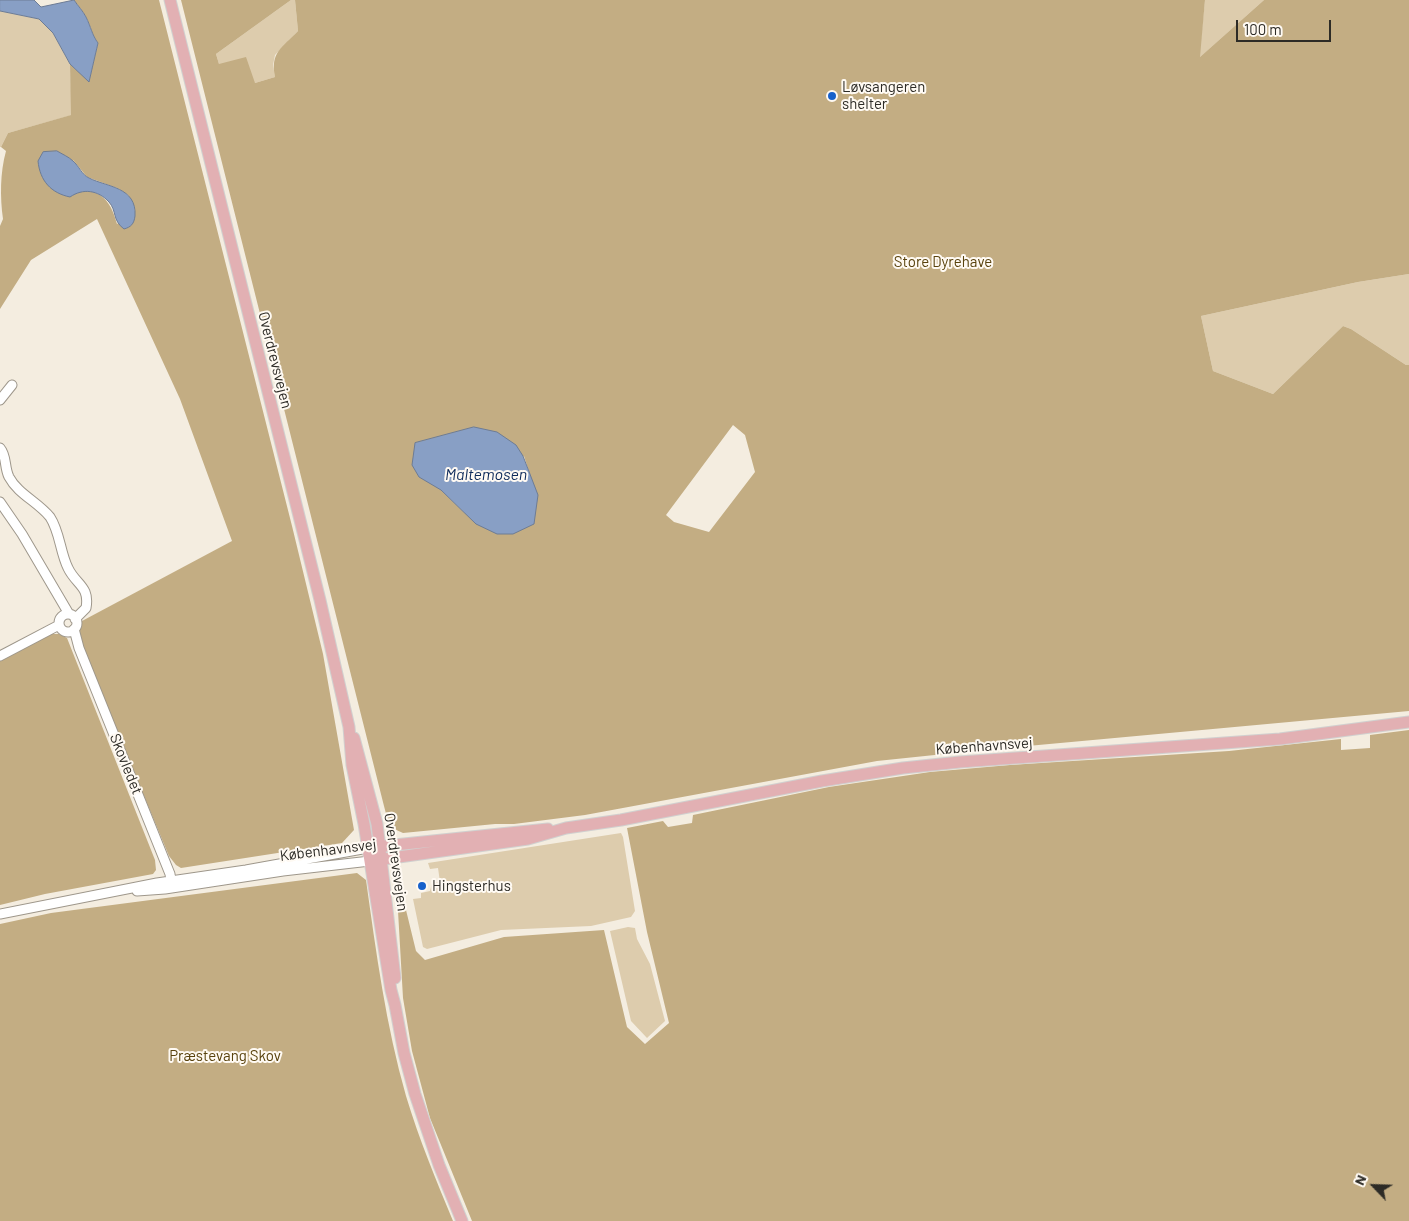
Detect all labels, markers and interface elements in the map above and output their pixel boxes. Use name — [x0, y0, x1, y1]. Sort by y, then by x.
scale bar — [1239, 10, 1334, 42]
text: 100 m — [1244, 20, 1282, 38]
place label: Løvsangeren shelter — [842, 78, 925, 113]
marker: Løvsangeren shelter — [826, 90, 838, 102]
park label: Store Dyrehave — [894, 253, 992, 271]
street label: Overdrevsvejen — [254, 310, 296, 410]
water label: Maltemosen — [445, 465, 527, 485]
street label: Skovledet — [106, 731, 146, 797]
street label: Københavnsvej — [935, 734, 1033, 758]
street label: Overdrevsvejen — [380, 812, 412, 912]
street label: Københavnsvej — [279, 835, 377, 865]
place label: Hingsterhus — [432, 877, 511, 895]
marker: Hingsterhus — [416, 880, 428, 892]
park label: Præstevang Skov — [169, 1047, 281, 1065]
north arrow — [1349, 1161, 1399, 1211]
text: N — [1350, 1172, 1369, 1187]

